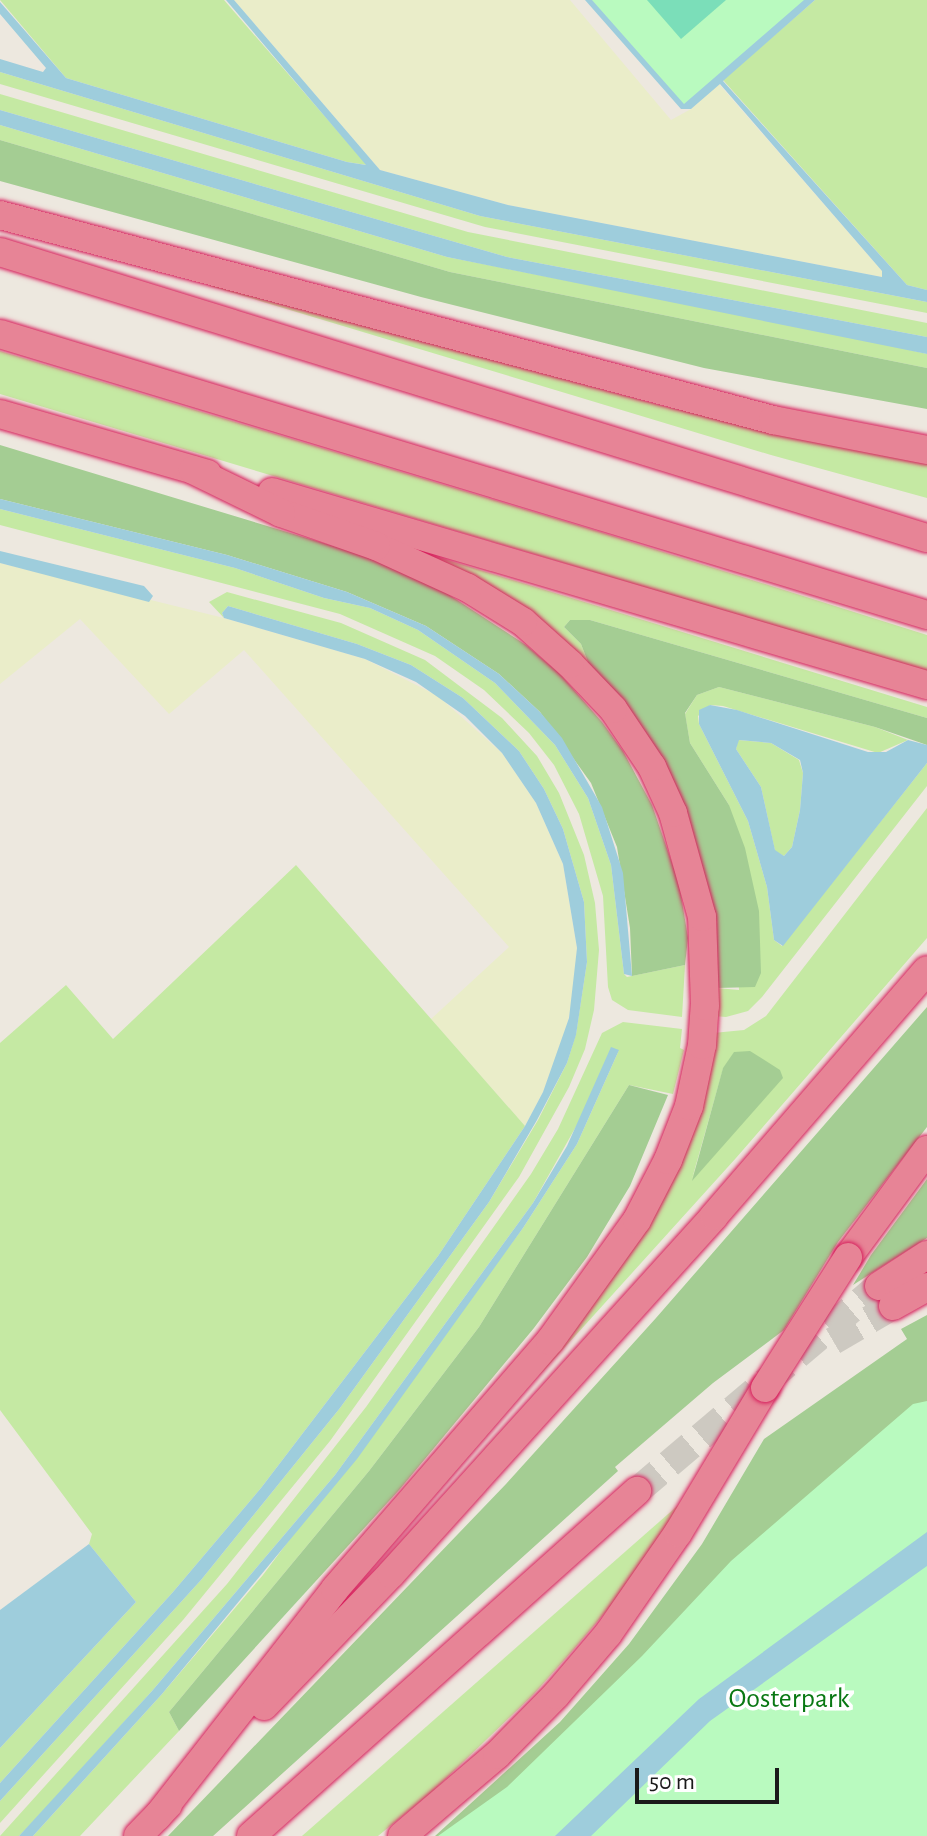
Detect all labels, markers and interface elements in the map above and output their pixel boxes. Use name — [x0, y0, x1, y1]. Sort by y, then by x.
park label: Oosterpark — [728, 1682, 850, 1716]
scale bar — [639, 1752, 783, 1802]
text: 50 m — [649, 1770, 695, 1794]

